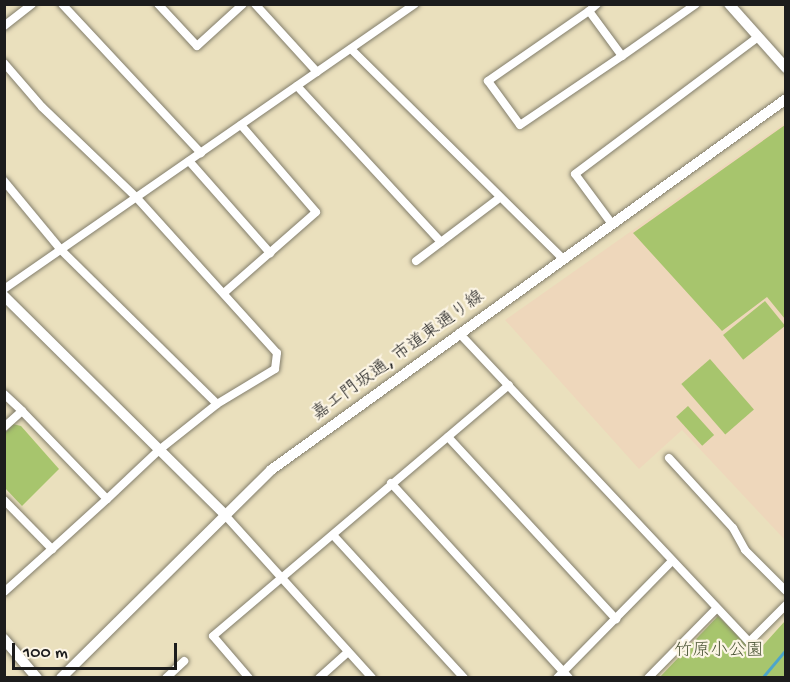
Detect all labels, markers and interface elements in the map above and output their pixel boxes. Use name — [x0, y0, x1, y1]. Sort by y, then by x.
street label: 嘉エ門坂通, 市道東通り線 — [309, 287, 489, 427]
scale bar — [15, 631, 180, 669]
park label: 竹原小公園 — [674, 641, 764, 663]
text: 100 m — [23, 643, 68, 664]

